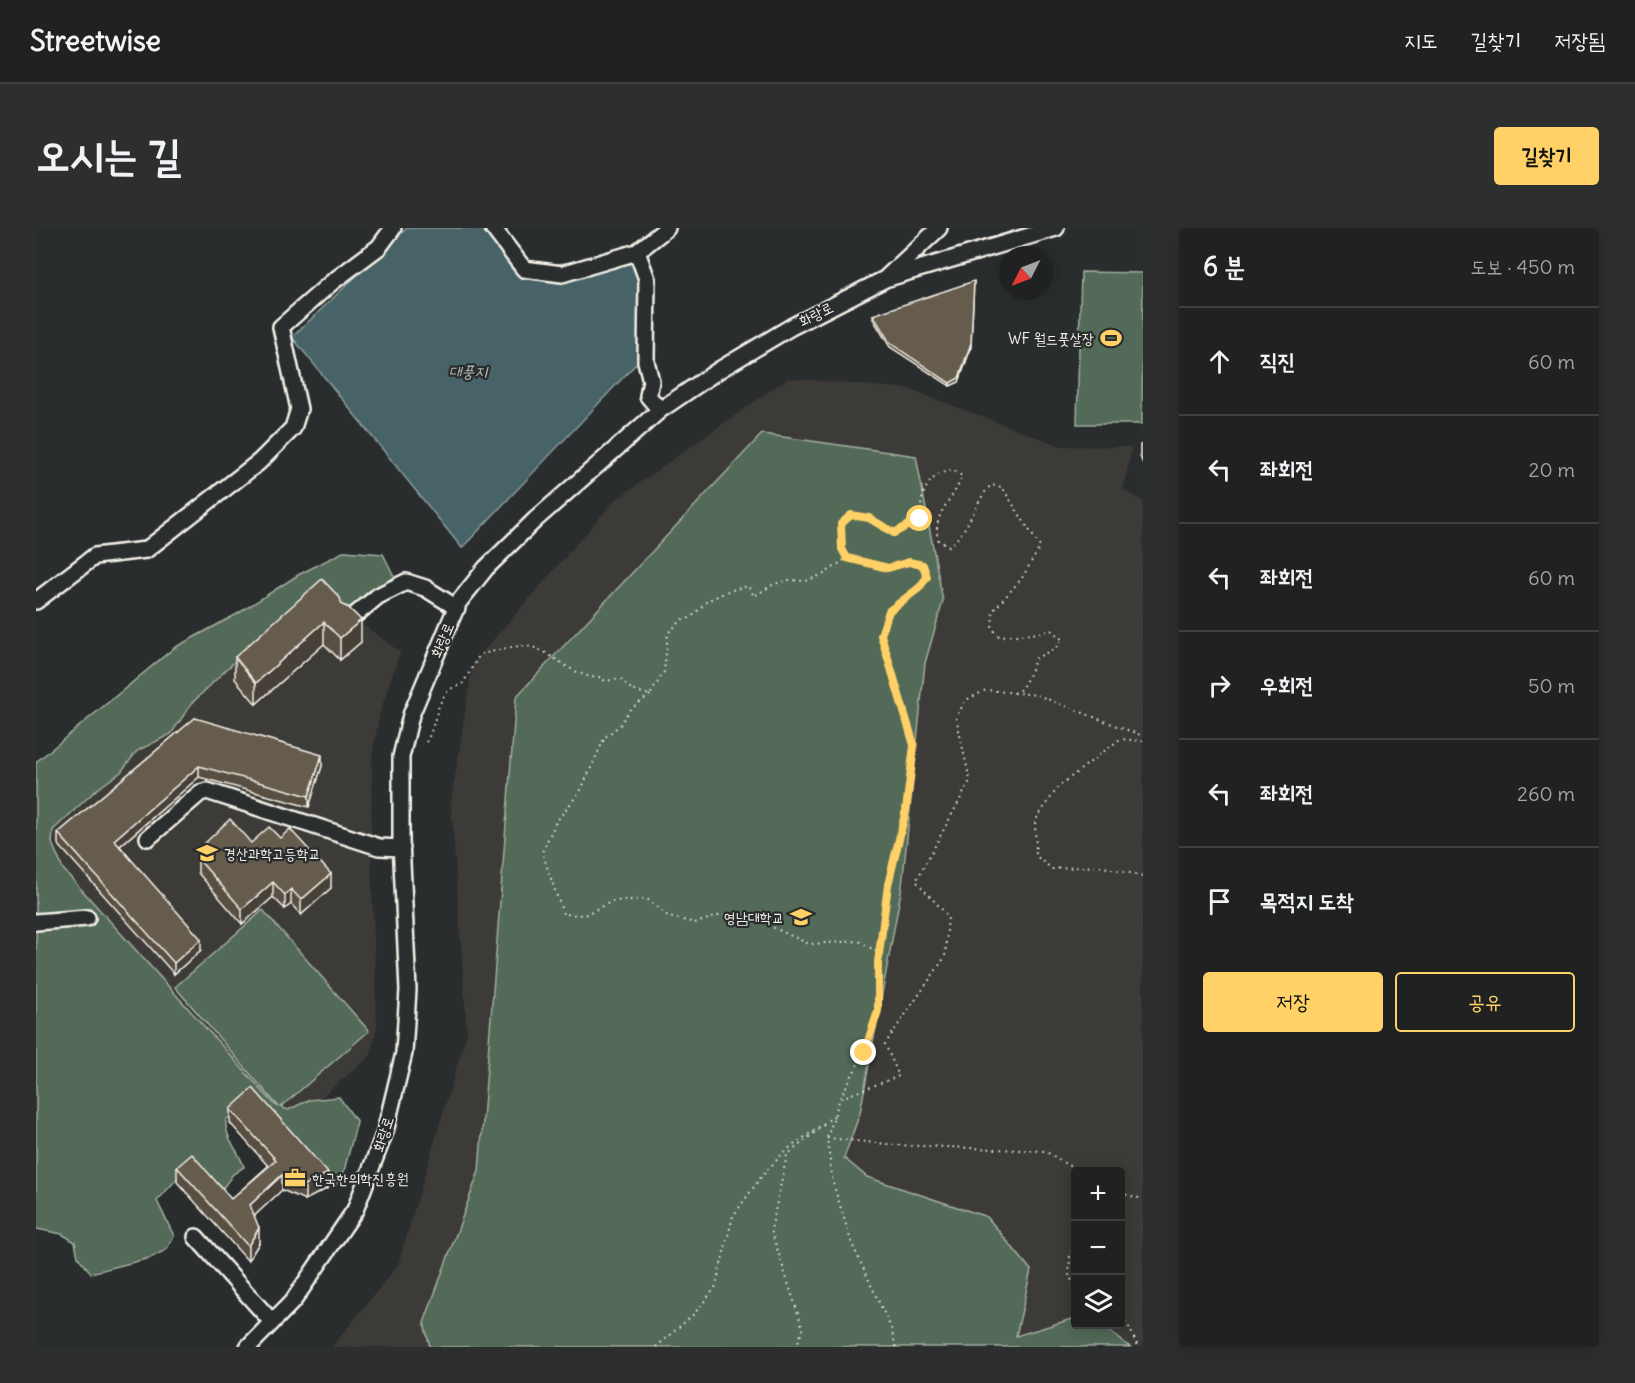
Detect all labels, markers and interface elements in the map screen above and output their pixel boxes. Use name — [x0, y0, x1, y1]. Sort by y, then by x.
text: Streetwise — [30, 23, 161, 59]
text: 지도 — [1404, 27, 1438, 54]
text: 길찾기 — [1471, 27, 1521, 54]
text: 저장됨 — [1554, 27, 1605, 54]
button: 길찾기 — [1494, 127, 1599, 185]
text: 오시는 길 — [36, 129, 181, 181]
north arrow — [999, 246, 1053, 300]
text: 6 분 — [1203, 250, 1245, 283]
text: 도보 · 450 m — [1470, 254, 1575, 279]
street label: 화랑로 — [796, 297, 836, 331]
sports icon: WF 월드풋살장 — [1099, 326, 1123, 350]
place label: WF 월드풋살장 — [1008, 329, 1094, 348]
icon: ahead — [1203, 345, 1236, 378]
text: 직진 — [1260, 347, 1295, 375]
text: 60 m — [1528, 349, 1575, 374]
water label: 대풍지 — [449, 361, 489, 381]
icon: left — [1203, 453, 1236, 486]
text: 좌회전 — [1260, 455, 1313, 483]
text: 20 m — [1529, 457, 1575, 482]
route start — [906, 505, 932, 531]
icon: left — [1203, 561, 1236, 594]
text: 좌회전 — [1260, 563, 1313, 591]
text: 60 m — [1528, 565, 1575, 590]
street label: 화랑로 — [426, 620, 458, 660]
icon: right — [1203, 669, 1236, 702]
text: 우회전 — [1260, 671, 1313, 699]
text: 50 m — [1528, 673, 1575, 698]
icon: left — [1203, 777, 1236, 810]
text: 좌회전 — [1260, 779, 1313, 807]
text: 260 m — [1517, 781, 1575, 806]
school or university icon: 경산과학고등학교 — [195, 841, 219, 865]
place label: 경산과학고등학교 — [224, 844, 321, 863]
icon: arrive — [1203, 885, 1236, 918]
text: 목적지 도착 — [1260, 887, 1354, 915]
school or university icon: 영남대학교 — [789, 905, 813, 929]
place label: 영남대학교 — [724, 908, 784, 927]
button: 저장 — [1203, 972, 1383, 1032]
button: 공유 — [1395, 972, 1575, 1032]
route end — [850, 1039, 876, 1065]
street label: 화랑로 — [368, 1114, 398, 1154]
office icon: 한국한의학진흥원 — [283, 1166, 307, 1190]
map controls — [1071, 1167, 1125, 1329]
button: + — [1071, 1167, 1125, 1221]
place label: 한국한의학진흥원 — [312, 1169, 409, 1188]
button: − — [1071, 1221, 1125, 1275]
button: layers — [1071, 1275, 1125, 1329]

